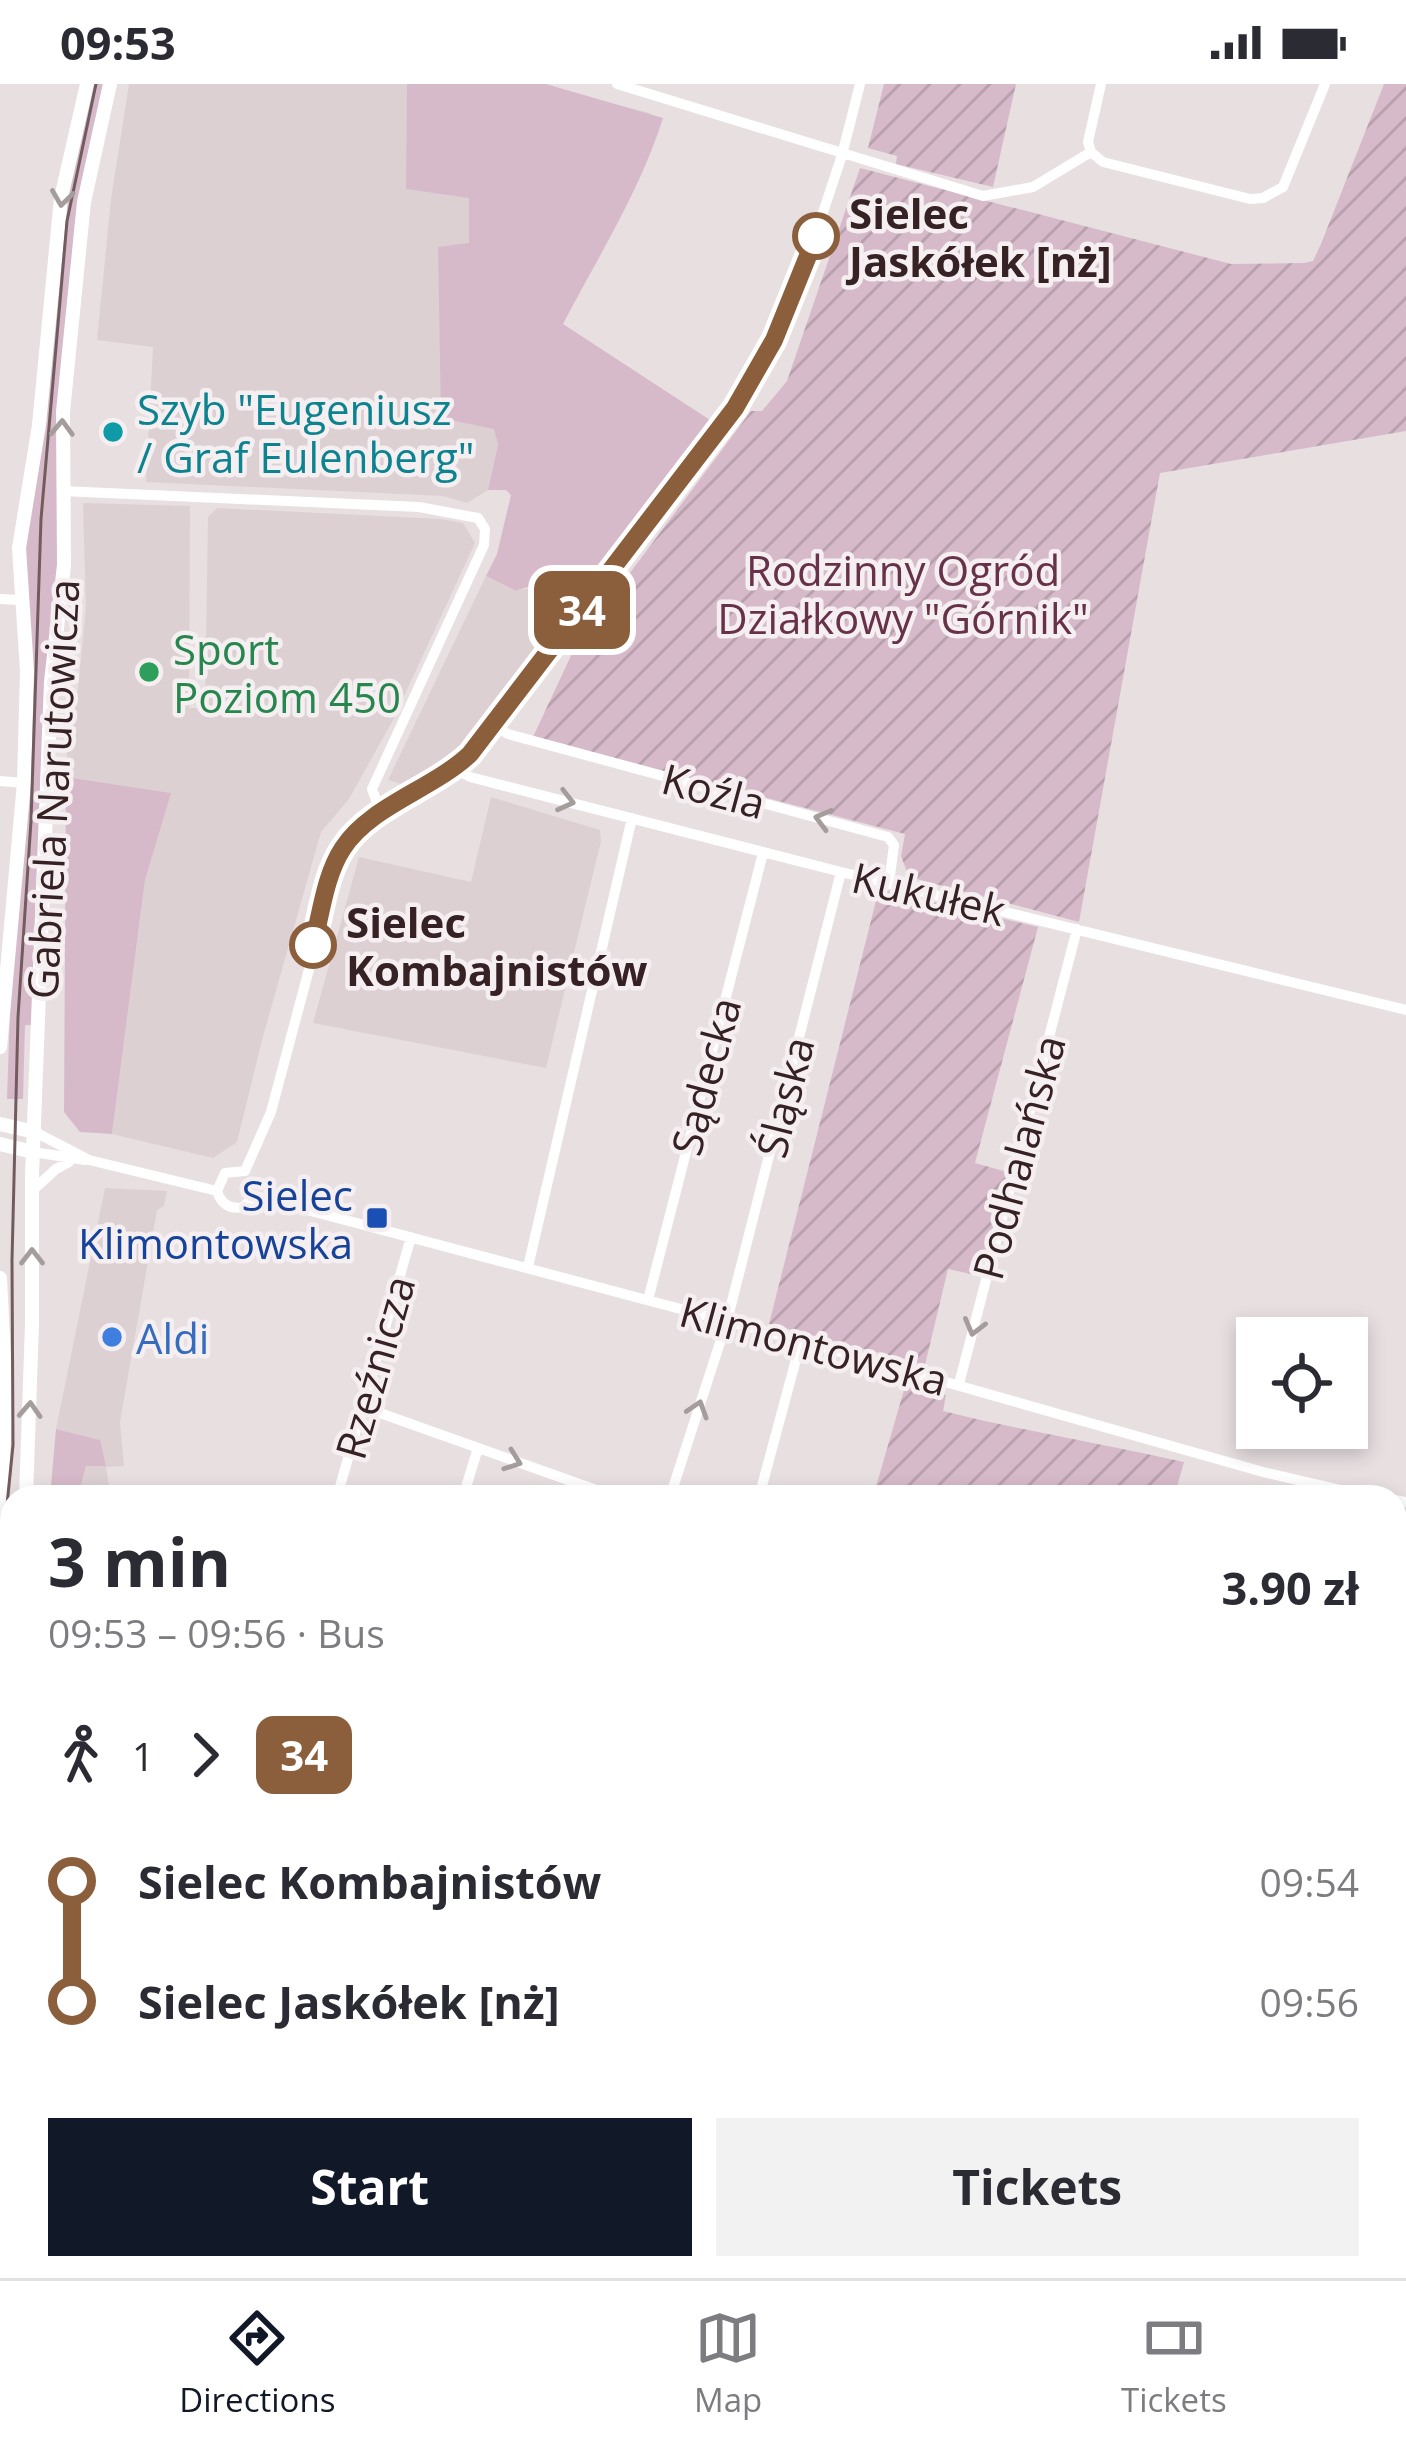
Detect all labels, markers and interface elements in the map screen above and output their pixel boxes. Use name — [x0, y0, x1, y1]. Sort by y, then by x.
text: 09:53 — [60, 12, 176, 73]
place label: Sielec Jaskółek [nż] — [845, 184, 1112, 289]
one-way arrow — [50, 188, 76, 208]
marker: Sielec Jaskółek [nż] — [794, 214, 838, 258]
place label: Szyb "Eugeniusz / Graf Eulenberg" — [137, 380, 474, 485]
one-way arrow — [49, 418, 75, 437]
marker: Szyb "Eugeniusz / Graf Eulenberg" — [100, 419, 126, 445]
park label: Rodzinny Ogród Działkowy "Górnik" — [717, 541, 1089, 646]
line badge: 34 — [528, 571, 636, 649]
street label: Gabriela Narutowicza — [13, 578, 91, 1000]
text: 34 — [558, 581, 606, 638]
place label: Sport Poziom 450 — [173, 620, 401, 725]
marker: Sport Poziom 450 — [136, 659, 162, 685]
street label: Koźla — [656, 749, 772, 831]
one-way arrow — [555, 787, 576, 812]
one-way arrow — [813, 809, 834, 834]
street label: Kukułek — [847, 848, 1011, 938]
place label: Sielec Kombajnistów — [346, 893, 647, 998]
marker: Sielec Kombajnistów — [291, 923, 335, 967]
street label: Sądecka — [657, 991, 753, 1161]
street label: Podhalańska — [958, 1029, 1078, 1285]
street label: Śląska — [742, 1031, 826, 1163]
place label: Sielec Klimontowska — [78, 1166, 353, 1271]
marker: Sielec Klimontowska — [364, 1205, 390, 1231]
one-way arrow — [19, 1247, 45, 1265]
street label: Rzeźnicza — [321, 1269, 427, 1465]
street label: Klimontowska — [674, 1282, 954, 1408]
place label: Aldi — [136, 1309, 209, 1366]
one-way arrow — [963, 1316, 988, 1337]
map controls — [1236, 1317, 1368, 1449]
button: locate — [1236, 1317, 1368, 1449]
marker: Aldi — [99, 1324, 125, 1350]
one-way arrow — [684, 1399, 709, 1420]
one-way arrow — [17, 1400, 43, 1419]
one-way arrow — [501, 1446, 522, 1471]
text: 3 min — [48, 1516, 231, 1606]
text: 3.90 zł — [1222, 1557, 1359, 1618]
text: 09:53 – 09:56 · Bus — [48, 1606, 385, 1659]
icon: walk — [48, 1722, 114, 1788]
icon: forward — [172, 1722, 238, 1788]
text: 34 — [280, 1726, 328, 1783]
text: 1 — [132, 1729, 154, 1782]
text: Sielec Kombajnistów — [138, 1851, 601, 1912]
text: 09:54 — [1260, 1855, 1359, 1908]
text: Sielec Jaskółek [nż] — [138, 1971, 560, 2032]
text: 09:56 — [1260, 1975, 1359, 2028]
button: Start — [48, 2118, 692, 2256]
button: Tickets — [716, 2118, 1359, 2256]
tab: Directions — [179, 2305, 335, 2422]
tab: Map — [694, 2305, 762, 2422]
tab: Tickets — [1121, 2305, 1227, 2422]

